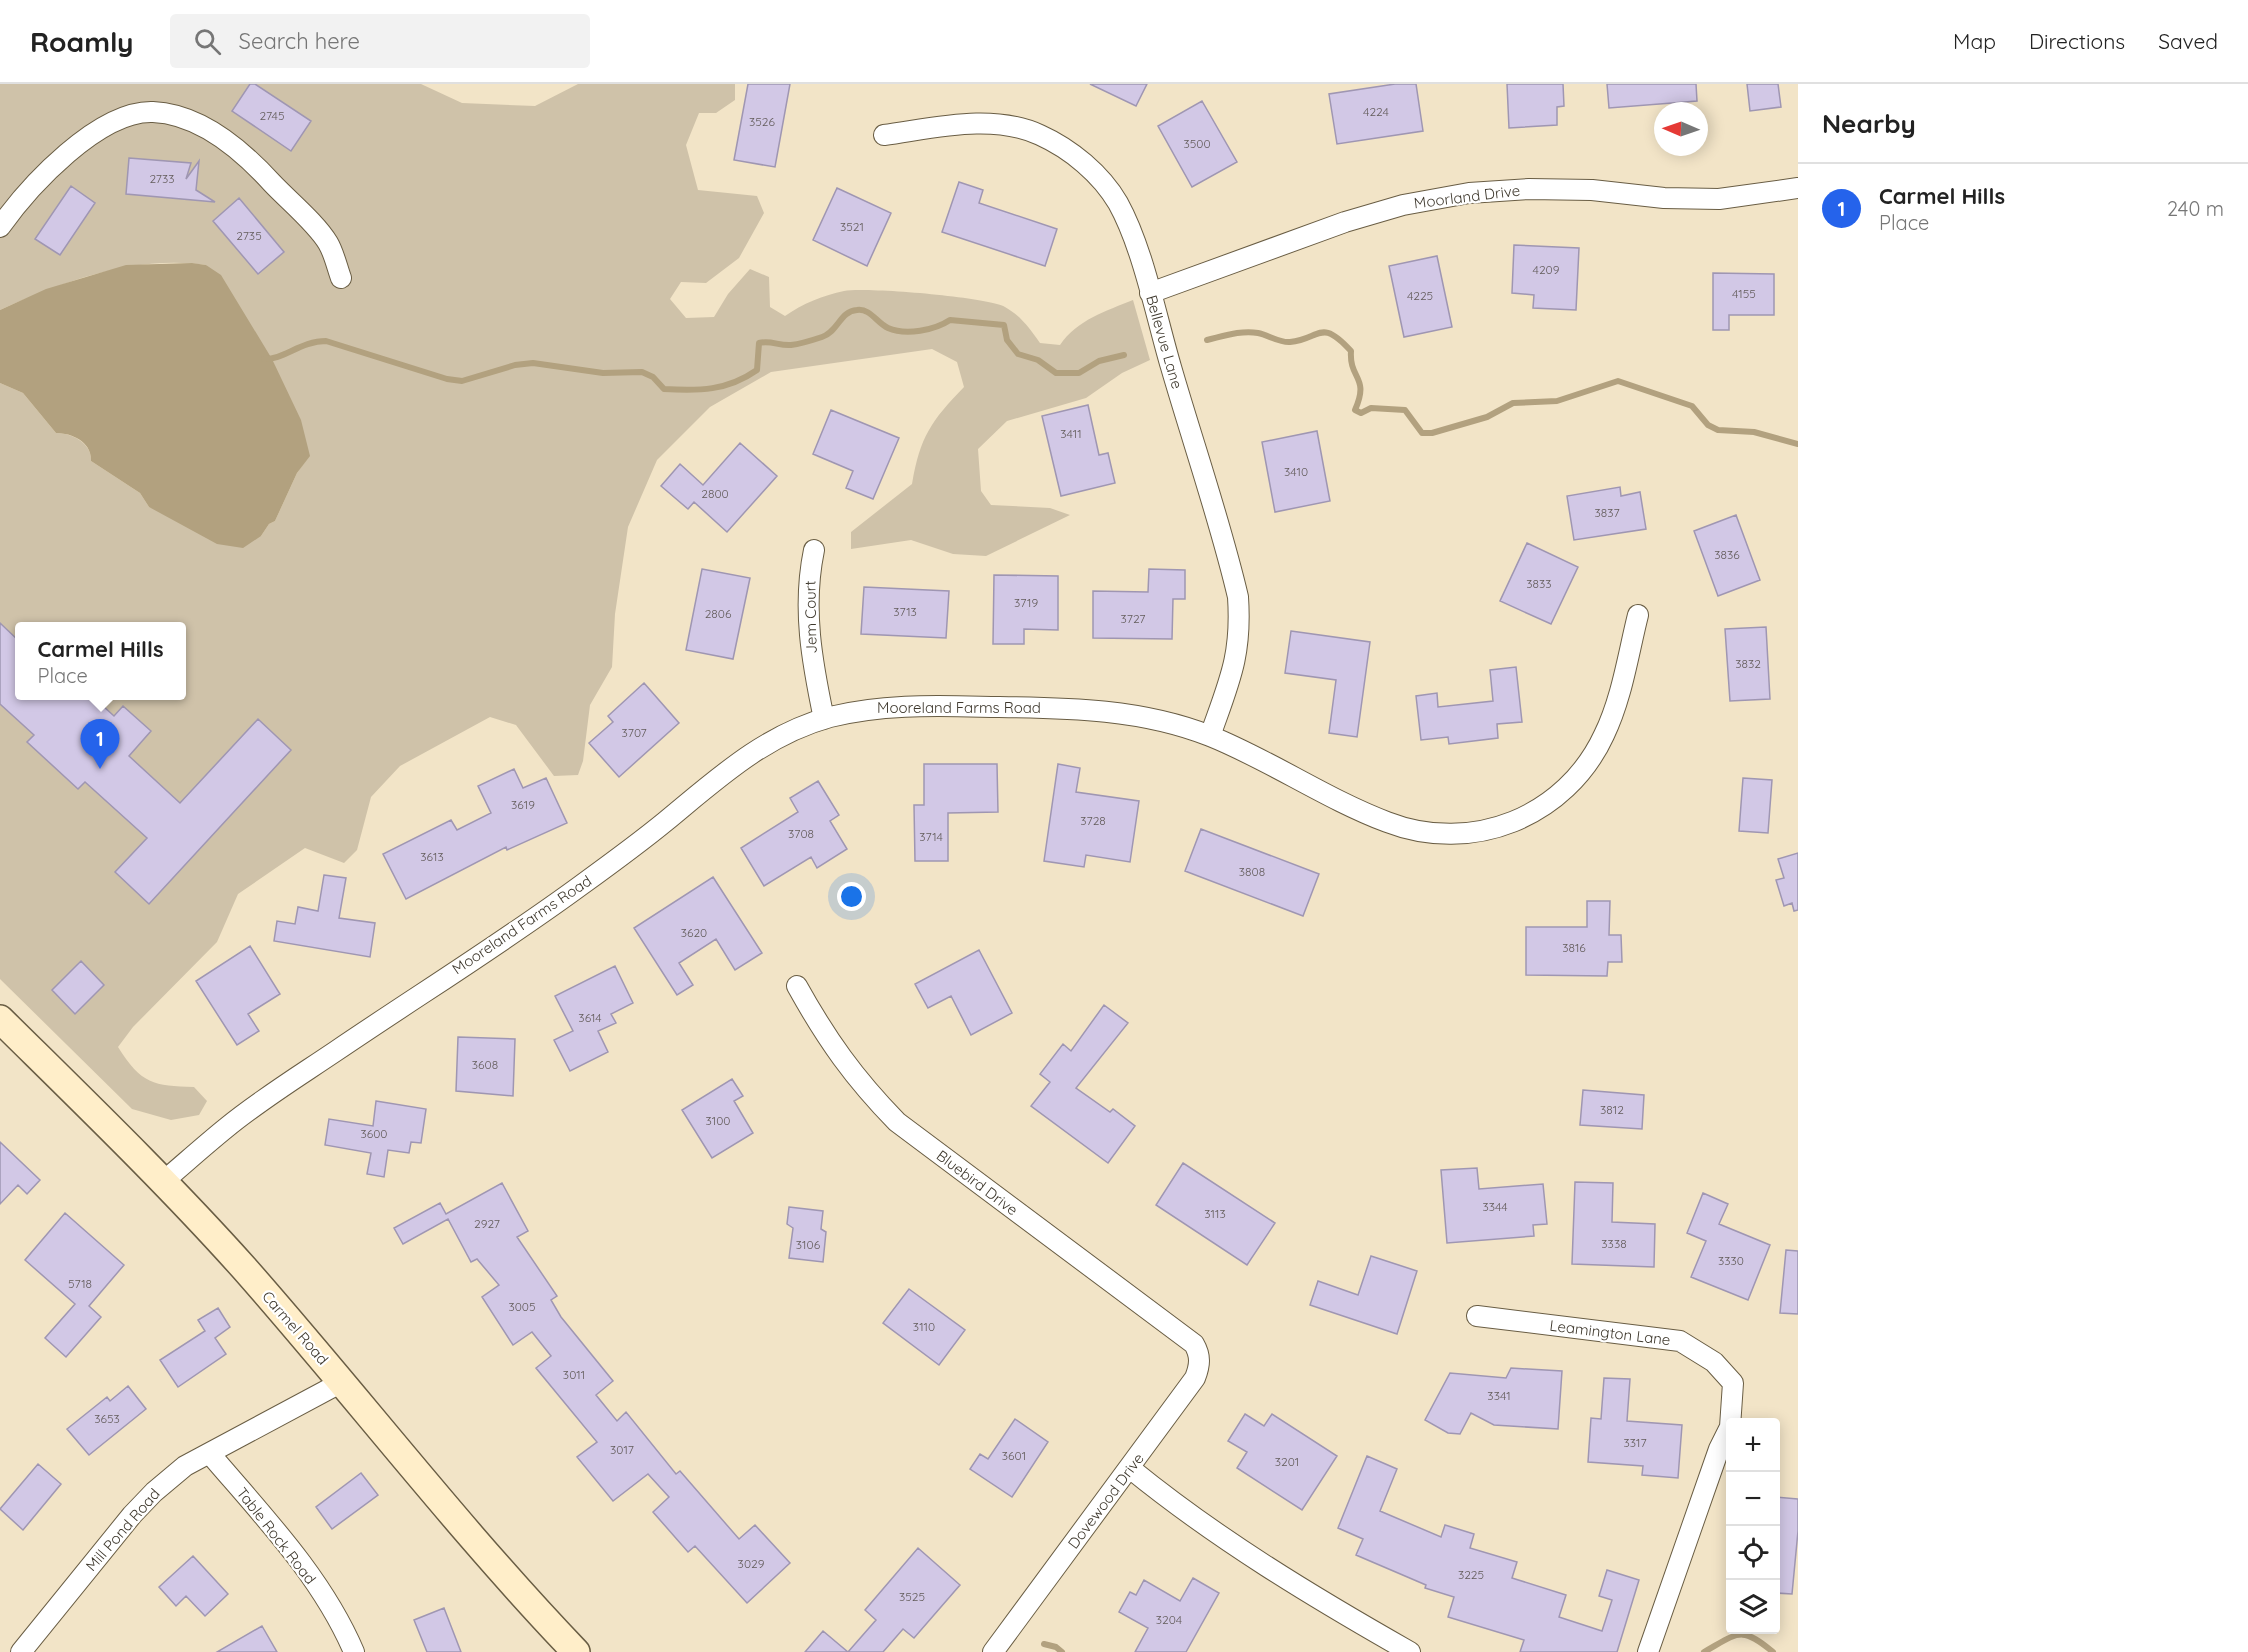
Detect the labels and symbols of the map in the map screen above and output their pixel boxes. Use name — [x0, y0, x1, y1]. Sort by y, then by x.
north arrow — [1654, 102, 1708, 156]
house number: 4224 — [1363, 104, 1389, 119]
house number: 2745 — [259, 108, 285, 123]
house number: 3526 — [749, 114, 776, 129]
house number: 3500 — [1183, 136, 1211, 151]
house number: 2733 — [149, 171, 175, 186]
street label: Moorland Drive — [1413, 181, 1521, 212]
house number: 3521 — [840, 219, 864, 234]
house number: 2735 — [236, 228, 262, 243]
house number: 4209 — [1533, 262, 1560, 277]
house number: 4155 — [1732, 286, 1756, 301]
house number: 4225 — [1407, 288, 1433, 303]
street label: Bellevue Lane — [1142, 293, 1187, 391]
house number: 3411 — [1060, 426, 1082, 441]
house number: 3410 — [1284, 464, 1308, 479]
house number: 2800 — [701, 486, 729, 501]
house number: 3837 — [1594, 505, 1620, 520]
house number: 3836 — [1714, 547, 1740, 562]
house number: 3833 — [1526, 576, 1552, 591]
street label: Jem Court — [800, 580, 821, 654]
house number: 3719 — [1014, 595, 1038, 610]
house number: 3713 — [893, 604, 917, 619]
house number: 2806 — [705, 606, 732, 621]
house number: 3727 — [1120, 611, 1146, 626]
house number: 3832 — [1735, 656, 1761, 671]
street label: Mooreland Farms Road — [877, 698, 1041, 717]
pin: 1 — [80, 720, 120, 769]
house number: 3707 — [621, 725, 647, 740]
house number: 3619 — [511, 797, 535, 812]
house number: 3728 — [1080, 813, 1106, 828]
house number: 3708 — [788, 826, 814, 841]
house number: 3714 — [919, 829, 943, 844]
house number: 3613 — [420, 849, 444, 864]
house number: 3808 — [1239, 864, 1265, 879]
street label: Mooreland Farms Road — [448, 871, 595, 978]
your location — [837, 882, 866, 911]
house number: 3620 — [681, 925, 707, 940]
house number: 3816 — [1562, 940, 1586, 955]
house number: 3614 — [578, 1010, 602, 1025]
house number: 3608 — [472, 1057, 498, 1072]
house number: 3812 — [1600, 1102, 1624, 1117]
house number: 3100 — [705, 1113, 731, 1128]
house number: 3600 — [360, 1126, 388, 1141]
street label: Bluebird Drive — [933, 1146, 1022, 1219]
house number: 3344 — [1482, 1199, 1508, 1214]
house number: 3113 — [1204, 1206, 1226, 1221]
house number: 2927 — [474, 1216, 500, 1231]
house number: 3338 — [1601, 1236, 1627, 1251]
house number: 3106 — [796, 1237, 821, 1252]
house number: 3330 — [1718, 1253, 1744, 1268]
house number: 5718 — [68, 1276, 92, 1291]
street label: Carmel Road — [258, 1287, 333, 1368]
house number: 3005 — [508, 1299, 536, 1314]
street label: Leamington Lane — [1549, 1316, 1672, 1349]
house number: 3110 — [913, 1319, 935, 1334]
house number: 3011 — [563, 1367, 585, 1382]
house number: 3341 — [1487, 1388, 1511, 1403]
house number: 3653 — [94, 1411, 120, 1426]
house number: 3317 — [1623, 1435, 1647, 1450]
house number: 3017 — [610, 1442, 634, 1457]
house number: 3601 — [1002, 1448, 1026, 1463]
street label: Dovewood Drive — [1063, 1449, 1148, 1552]
house number: 3201 — [1275, 1454, 1299, 1469]
street label: Table Rock Road — [233, 1483, 320, 1588]
street label: Mill Pond Road — [81, 1484, 164, 1575]
house number: 3029 — [738, 1556, 765, 1571]
house number: 3225 — [1458, 1567, 1484, 1582]
house number: 3525 — [899, 1589, 925, 1604]
house number: 3204 — [1156, 1612, 1182, 1627]

